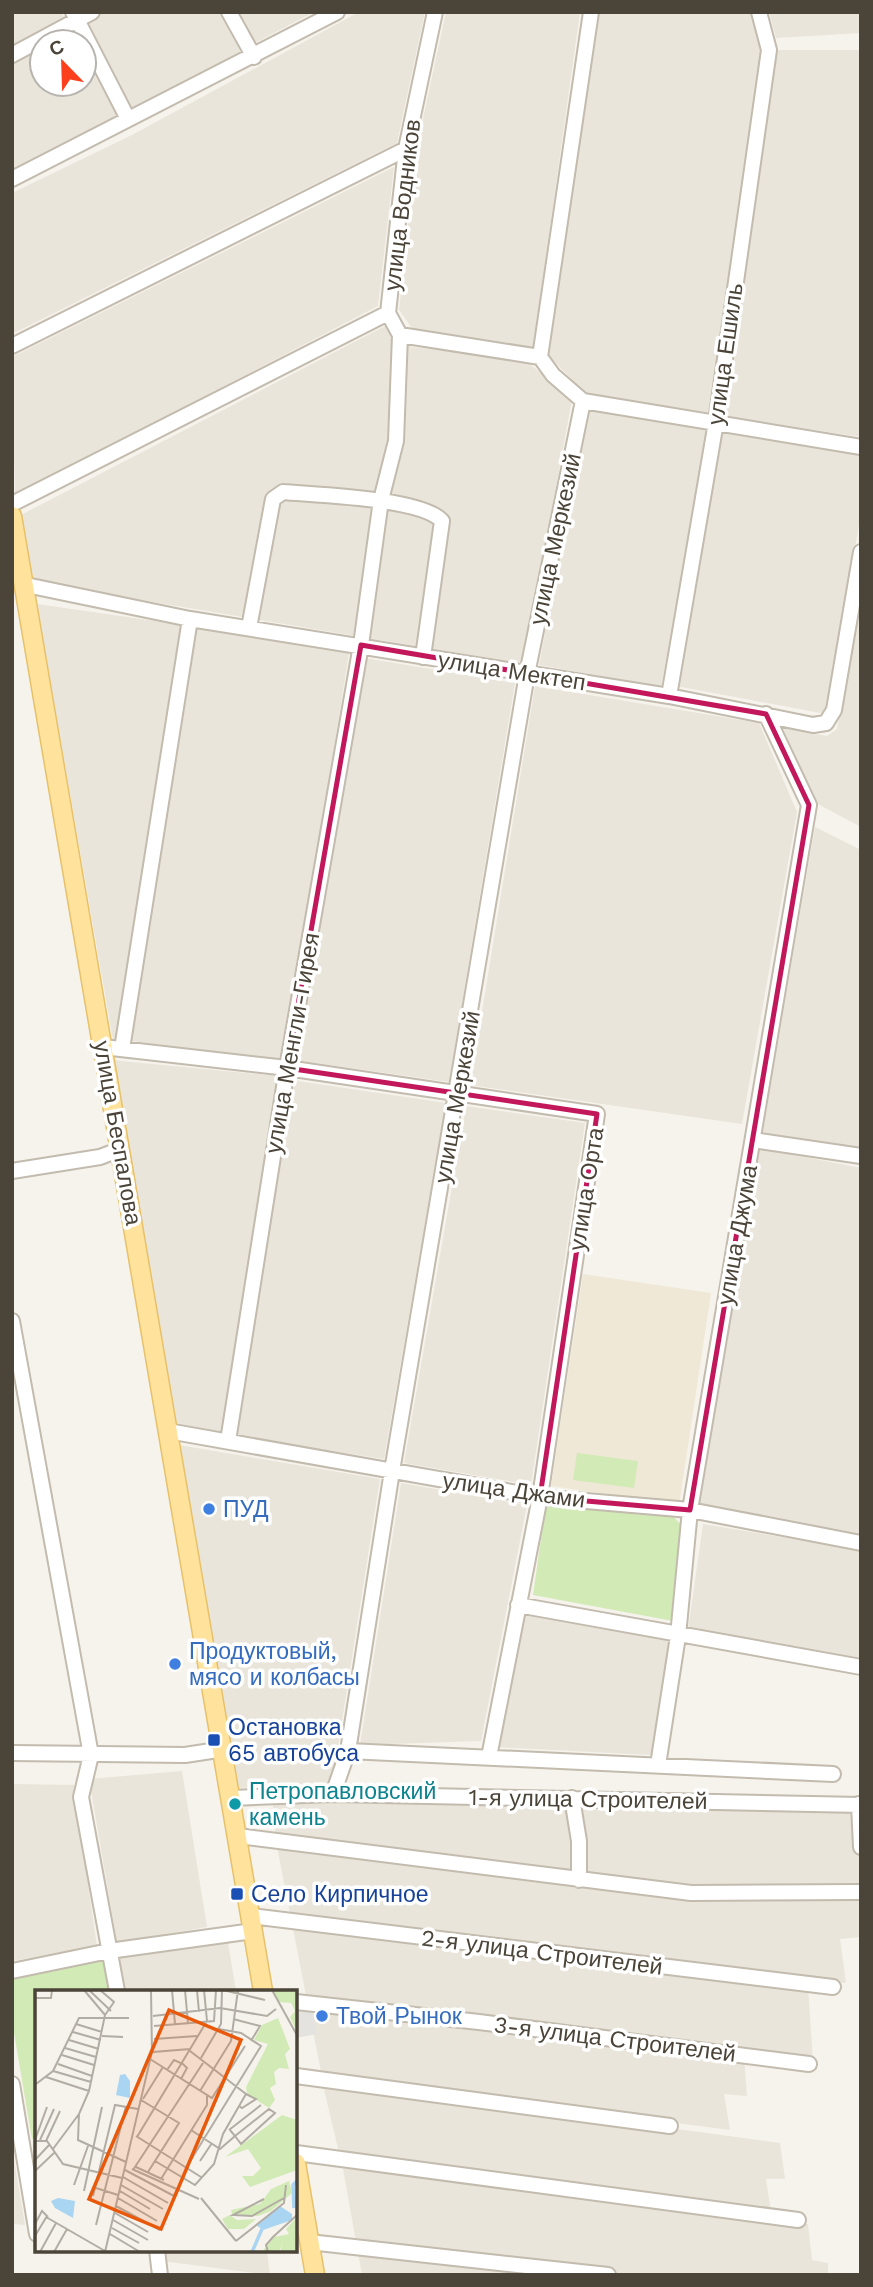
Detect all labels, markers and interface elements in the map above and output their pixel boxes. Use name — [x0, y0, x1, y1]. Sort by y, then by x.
north arrow — [28, 28, 98, 98]
text: С — [46, 34, 68, 61]
street label: улица Водников — [379, 118, 426, 293]
street label: улица Ешиль — [702, 281, 749, 427]
street label: улица Меркезий — [524, 451, 587, 627]
street label: улица Мектеп — [436, 646, 588, 696]
street label: улица Менгли-Гирея — [260, 930, 325, 1156]
street label: улица Меркезий — [429, 1009, 486, 1186]
street label: улица Беспалова — [88, 1039, 147, 1228]
street label: улица Орта — [563, 1125, 610, 1253]
street label: улица Джума — [712, 1163, 763, 1307]
street label: улица Джами — [441, 1467, 587, 1514]
place label: ПУД — [223, 1496, 269, 1523]
marker: ПУД — [201, 1501, 217, 1517]
place label: Продуктовый, мясо и колбасы — [189, 1638, 360, 1691]
marker: Продуктовый, мясо и колбасы — [167, 1656, 183, 1672]
place label: Остановка 65 автобуса — [228, 1714, 359, 1767]
marker: Остановка 65 автобуса — [206, 1732, 222, 1748]
place label: Петропавловский камень — [249, 1778, 436, 1831]
street label: 1-я улица Строителей — [468, 1784, 708, 1815]
marker: Петропавловский камень — [227, 1796, 243, 1812]
place label: Село Кирпичное — [251, 1881, 429, 1908]
marker: Село Кирпичное — [229, 1886, 245, 1902]
street label: 2-я улица Строителей — [420, 1924, 664, 1981]
inset map — [35, 1990, 298, 2252]
place label: Твой Рынок — [336, 2003, 463, 2030]
marker: Твой Рынок — [314, 2008, 330, 2024]
street label: 3-я улица Строителей — [492, 2011, 737, 2068]

